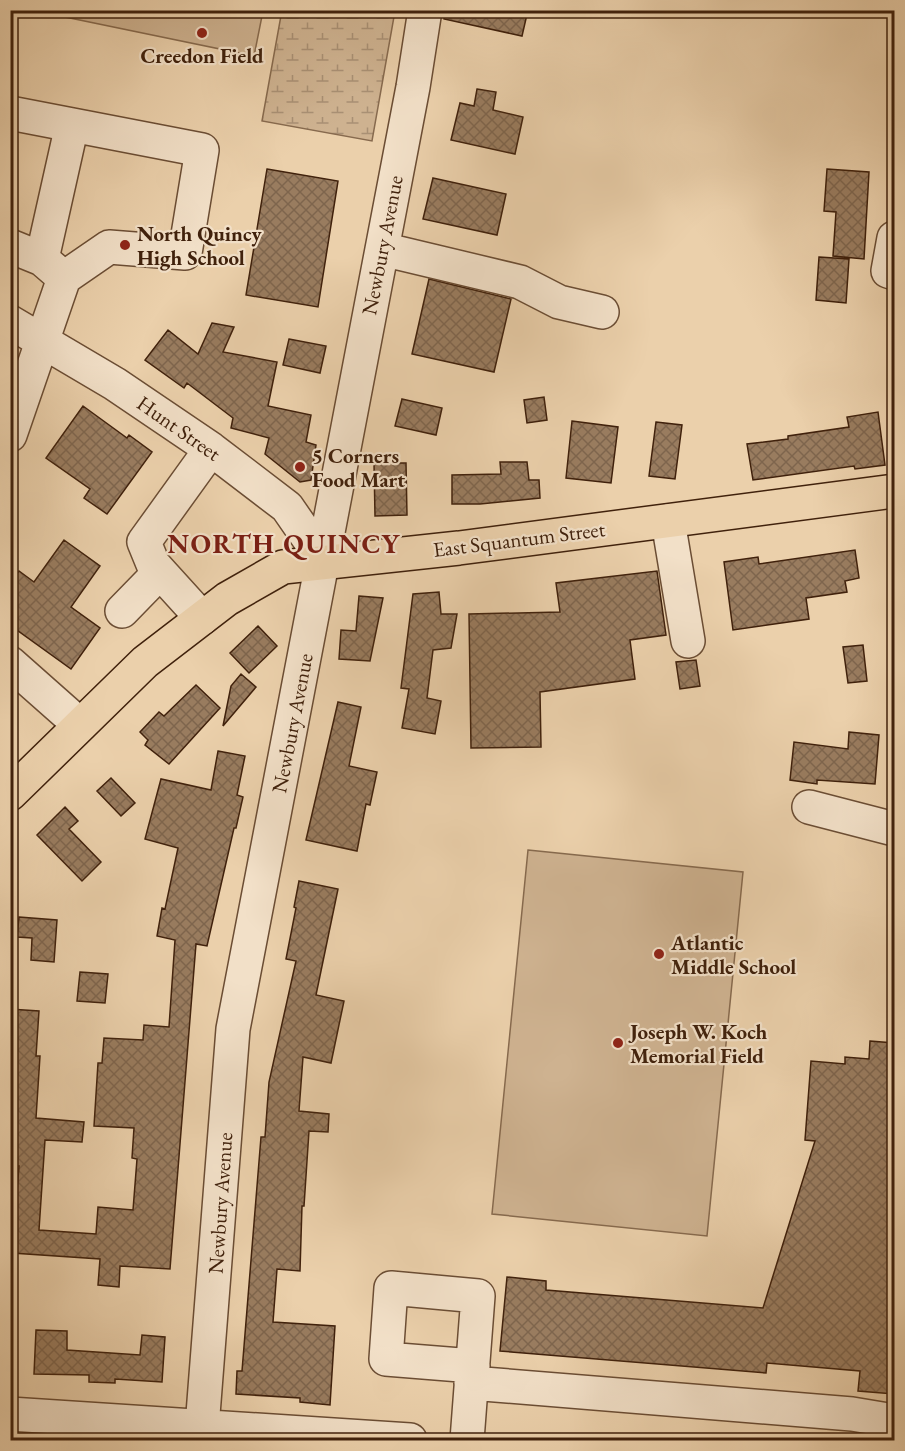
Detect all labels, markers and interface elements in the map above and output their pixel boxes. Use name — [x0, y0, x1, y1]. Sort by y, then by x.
marker: Creedon Field — [195, 26, 209, 40]
place label: Creedon Field — [140, 42, 264, 69]
street label: Newbury Avenue — [355, 173, 409, 317]
place label: North Quincy High School — [137, 220, 262, 271]
marker: North Quincy High School — [118, 238, 132, 252]
street label: Hunt Street — [132, 389, 226, 467]
place label: 5 Corners Food Mart — [312, 442, 405, 493]
marker: 5 Corners Food Mart — [293, 460, 307, 474]
street label: East Squantum Street — [432, 515, 607, 563]
district label: NORTH QUINCY — [167, 526, 401, 561]
street label: Newbury Avenue — [265, 651, 319, 795]
place label: Atlantic Middle School — [670, 929, 796, 980]
marker: Atlantic Middle School — [652, 947, 666, 961]
place label: Joseph W. Koch Memorial Field — [628, 1018, 768, 1069]
marker: Joseph W. Koch Memorial Field — [611, 1036, 625, 1050]
street label: Newbury Avenue — [202, 1131, 238, 1275]

